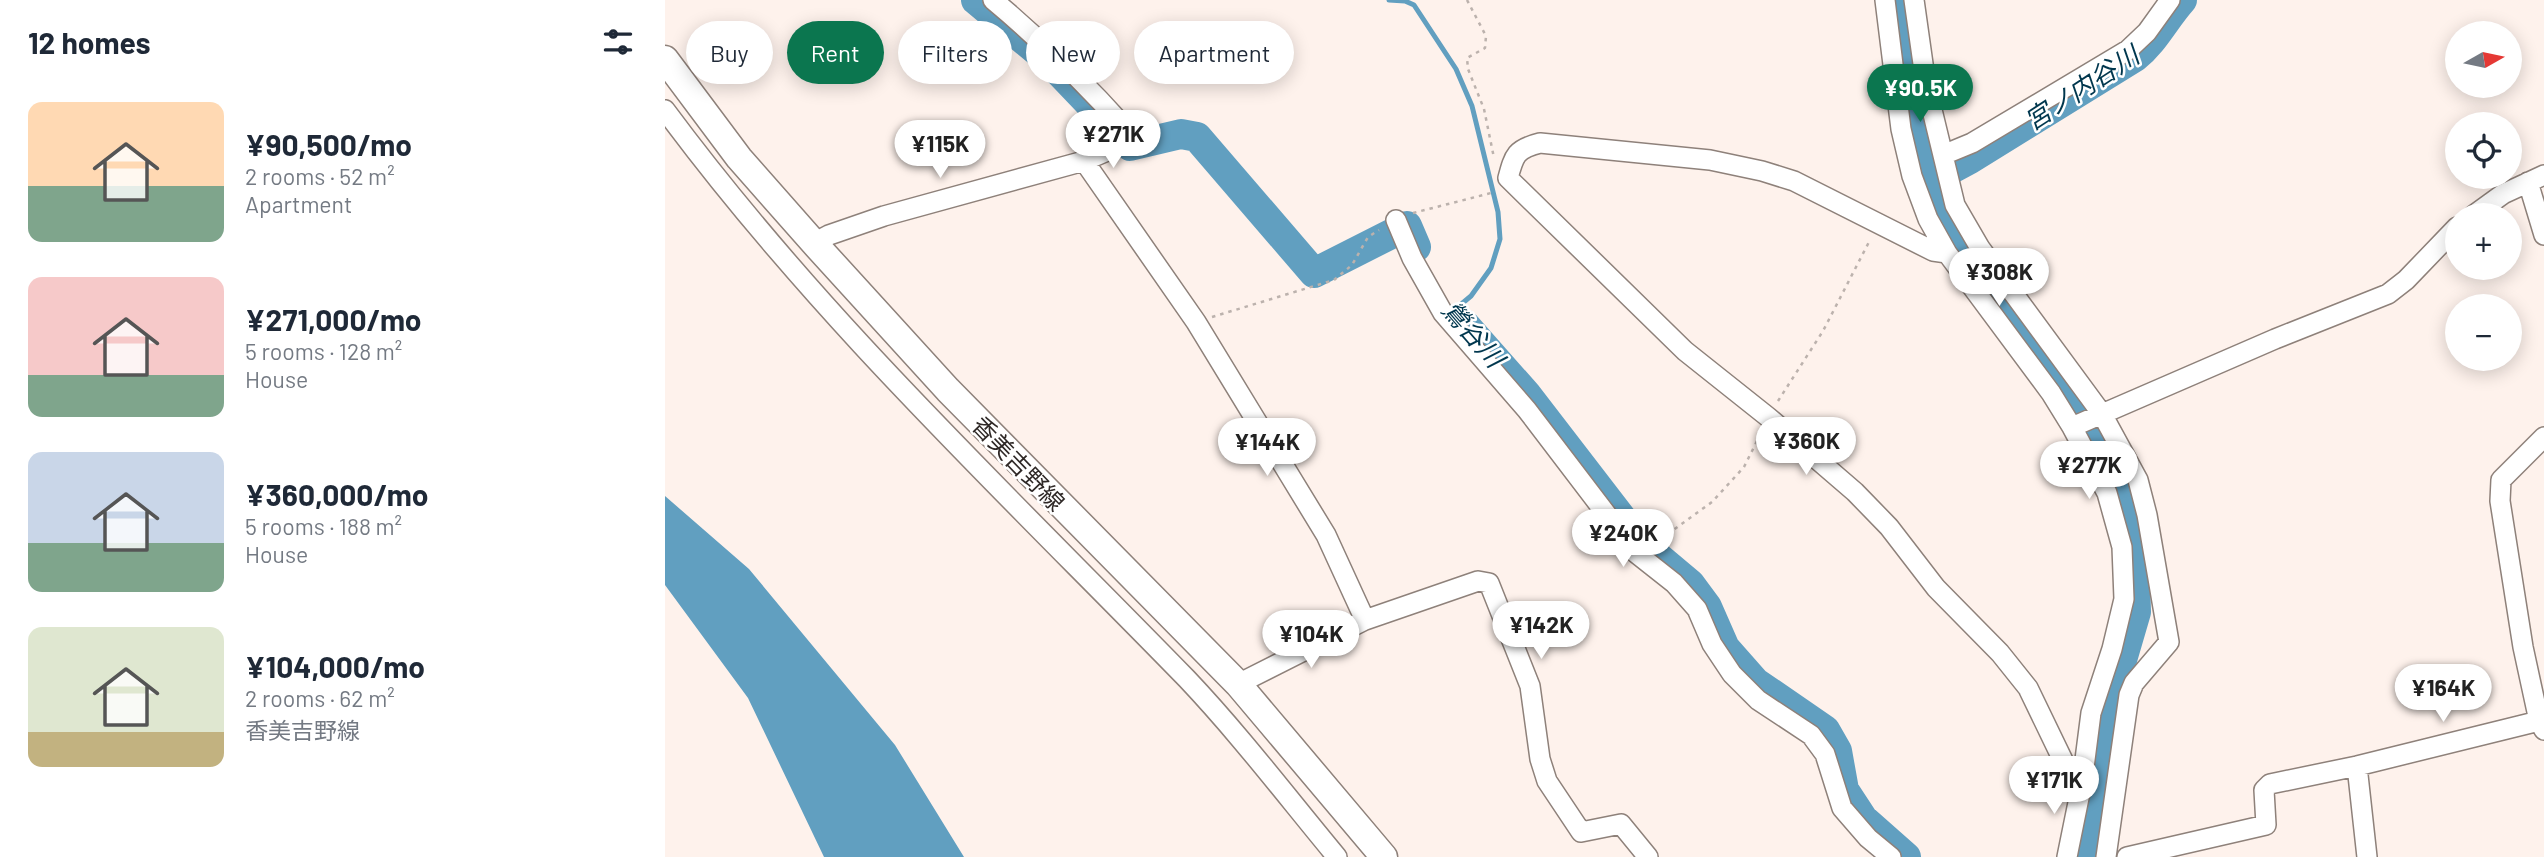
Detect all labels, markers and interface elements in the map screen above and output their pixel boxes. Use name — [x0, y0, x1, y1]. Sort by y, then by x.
chip: Buy — [686, 21, 773, 84]
chip: Rent — [787, 21, 884, 84]
chip: Filters — [898, 21, 1012, 84]
chip: New — [1026, 21, 1120, 84]
chip: Apartment — [1134, 21, 1294, 84]
north arrow — [2445, 21, 2522, 98]
map controls — [2445, 21, 2522, 371]
icon: filters — [599, 23, 637, 61]
text: 12 homes — [28, 24, 151, 60]
water label: 宮ノ内谷川 — [2018, 37, 2146, 135]
pin: ¥90.5K — [1863, 64, 1977, 124]
text: ¥90.5K — [1883, 73, 1957, 101]
pin: ¥271K — [1064, 110, 1162, 170]
button: locate — [2445, 112, 2522, 189]
text: ¥271K — [1082, 119, 1144, 147]
pin: ¥115K — [891, 120, 989, 180]
text: ¥90,500/mo — [245, 126, 412, 162]
text: ¥115K — [910, 129, 970, 157]
icon: home — [84, 130, 168, 214]
text: 2 rooms · 52 m² — [245, 162, 395, 190]
text: Apartment — [245, 190, 352, 218]
button: + — [2445, 203, 2522, 280]
pin: ¥308K — [1950, 248, 2048, 308]
text: ¥308K — [1965, 257, 2033, 285]
water label: 鶯谷川 — [1437, 293, 1513, 375]
button: − — [2445, 294, 2522, 371]
text: ¥271,000/mo — [245, 301, 422, 337]
icon: home — [84, 305, 168, 389]
text: 5 rooms · 128 m² — [245, 337, 402, 365]
text: House — [245, 365, 308, 393]
street label: 香美吉野線 — [967, 410, 1071, 516]
pin: ¥360K — [1757, 418, 1855, 477]
pin: ¥144K — [1218, 419, 1316, 478]
text: ¥360K — [1772, 426, 1840, 454]
text: ¥144K — [1234, 427, 1300, 455]
pin: ¥277K — [2040, 442, 2138, 501]
text: ¥277K — [2056, 450, 2122, 478]
text: ¥360,000/mo — [245, 476, 428, 512]
icon: home — [84, 480, 168, 564]
pin: ¥240K — [1574, 510, 1672, 569]
text: 5 rooms · 188 m² — [245, 512, 402, 540]
text: ¥240K — [1588, 518, 1658, 546]
text: House — [245, 540, 308, 568]
pin: ¥142K — [1492, 602, 1590, 661]
pin: ¥104K — [1262, 610, 1360, 670]
text: ¥142K — [1508, 610, 1574, 638]
text: ¥104K — [1278, 619, 1344, 647]
text: ¥104,000/mo — [245, 648, 425, 684]
icon: home — [84, 655, 168, 739]
pin: ¥164K — [2394, 664, 2492, 724]
text: ¥164K — [2411, 673, 2475, 701]
text: 2 rooms · 62 m² — [245, 684, 395, 712]
text: 香美吉野線 — [245, 716, 360, 744]
pin: ¥171K — [2005, 756, 2103, 816]
text: ¥171K — [2025, 765, 2083, 793]

